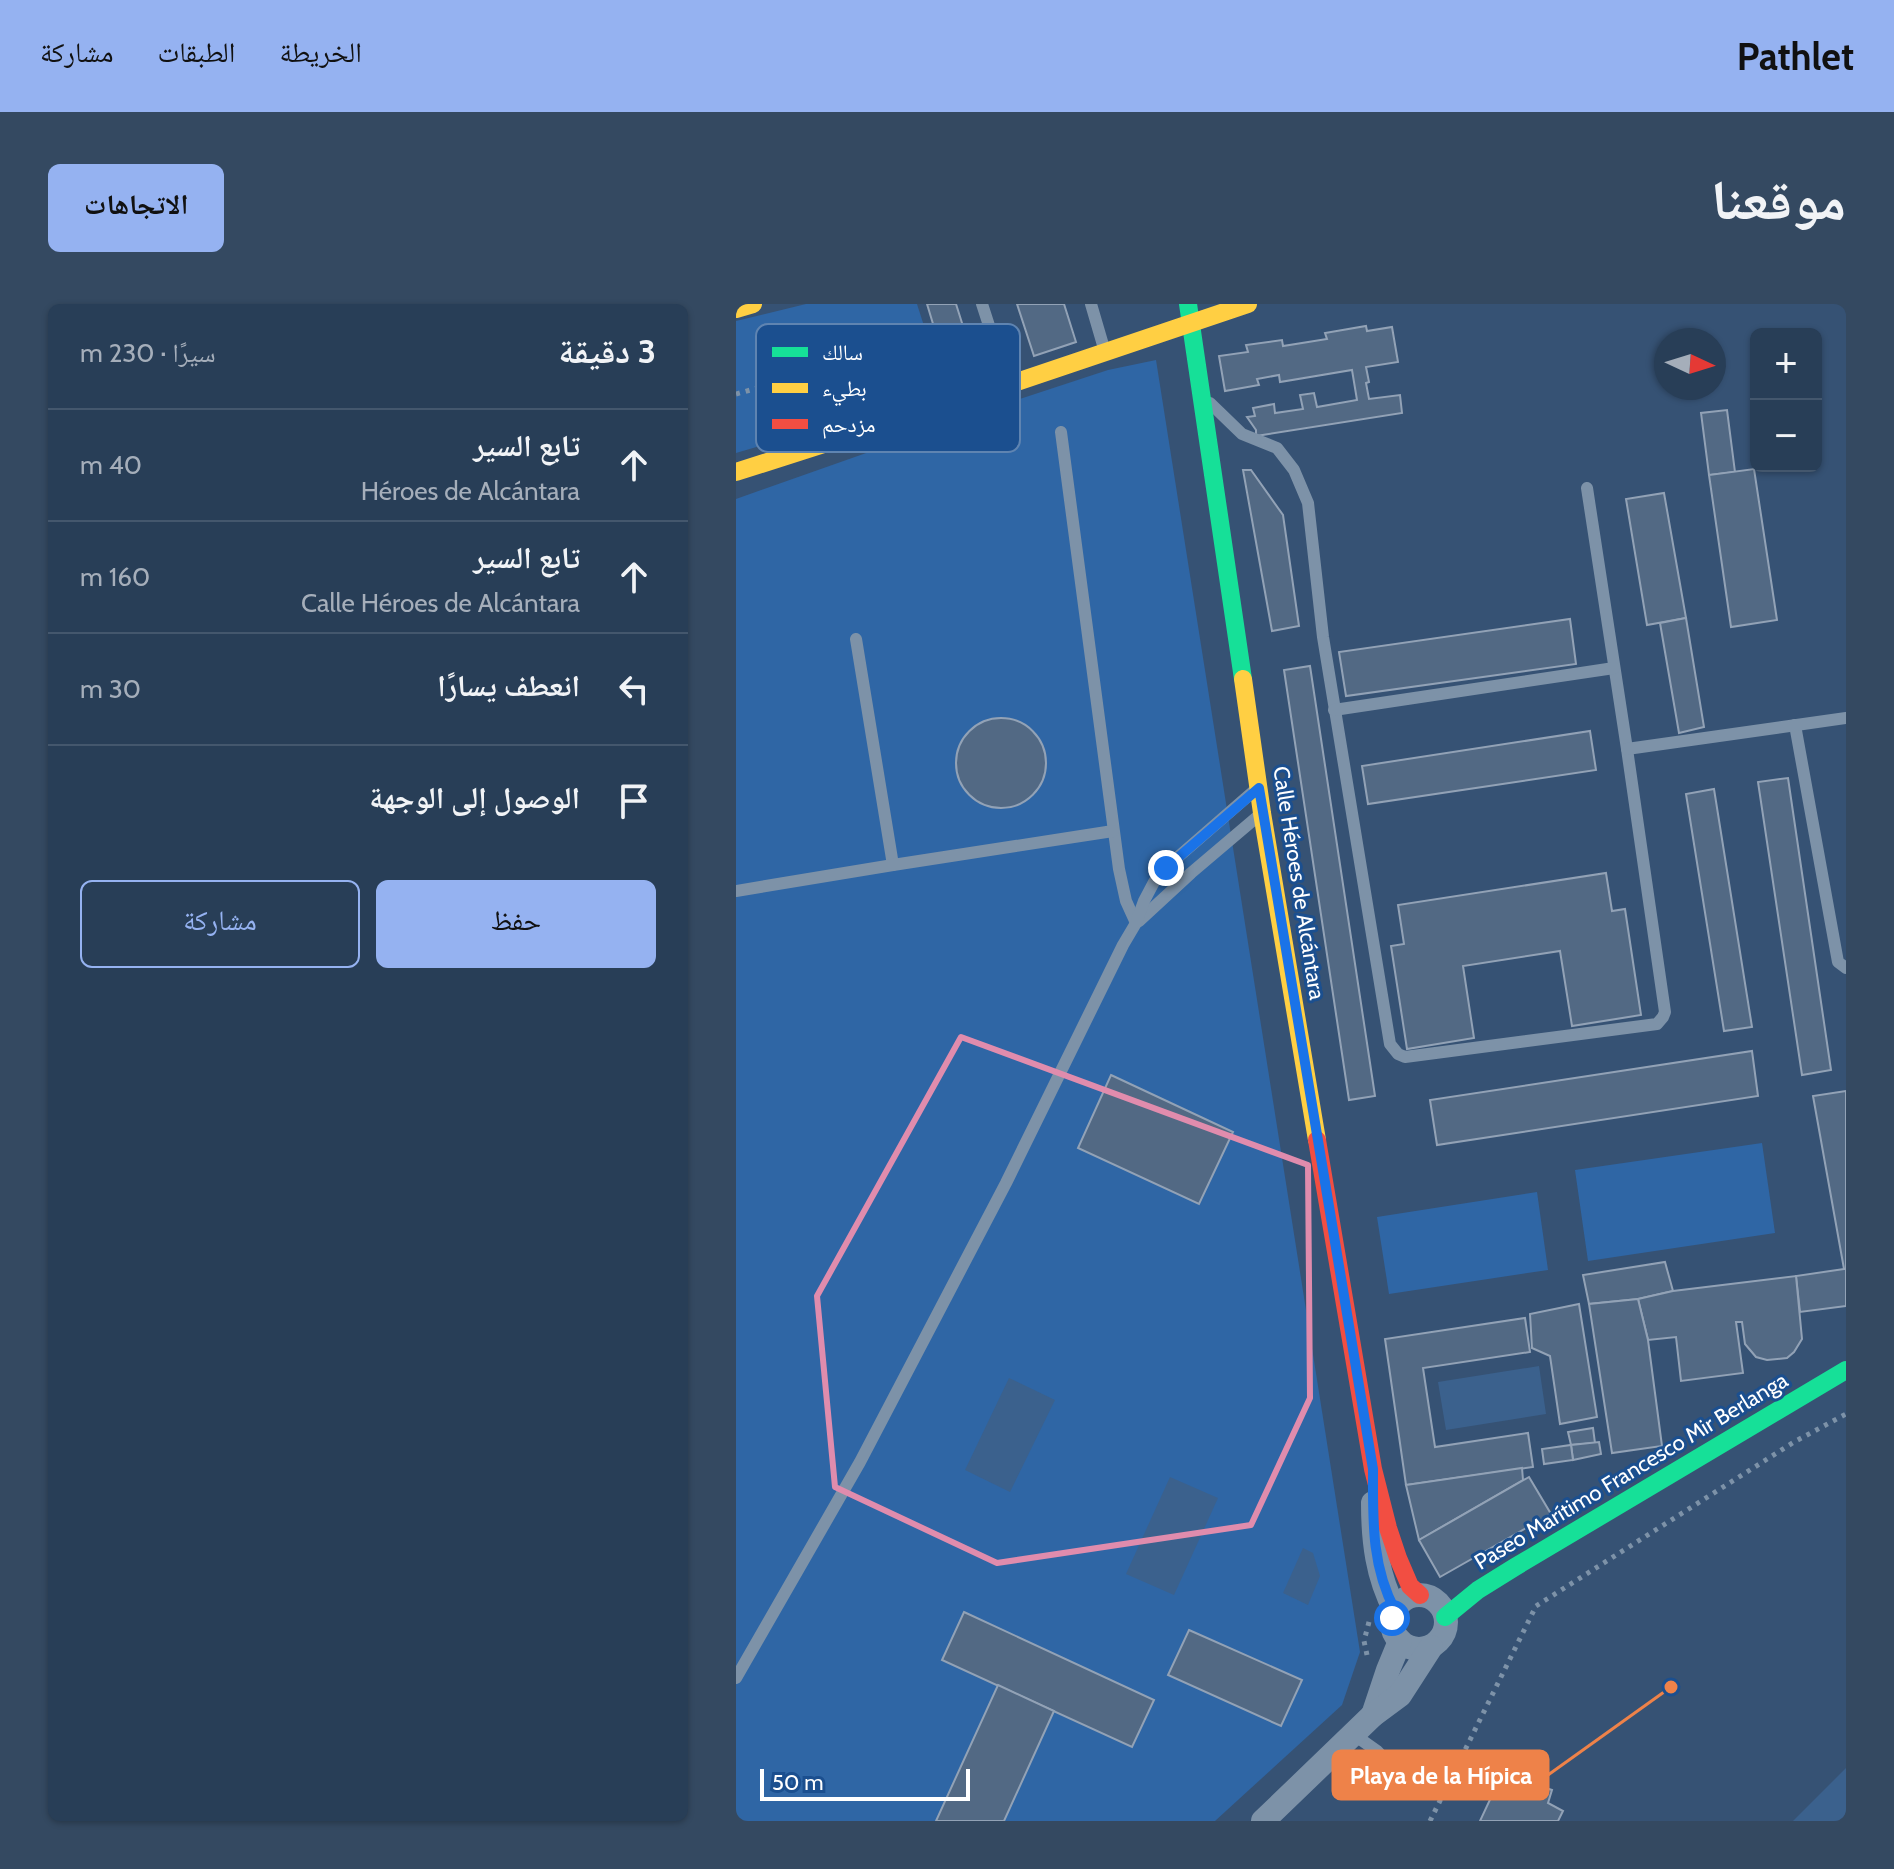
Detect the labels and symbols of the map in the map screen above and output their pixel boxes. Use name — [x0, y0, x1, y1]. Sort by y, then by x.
legend — [756, 324, 1020, 452]
north arrow — [1654, 328, 1726, 400]
text: سالك — [822, 339, 863, 366]
text: بطيء — [822, 375, 867, 406]
text: مزدحم — [822, 411, 876, 439]
street label: Calle Héroes de Alcántara — [1267, 764, 1331, 1002]
route end — [1148, 850, 1184, 886]
street label: Paseo Marítimo Francesco Mir Berlanga — [1469, 1366, 1793, 1576]
route start — [1374, 1600, 1410, 1636]
callout: Playa de la Hípica — [1333, 1751, 1548, 1799]
text: Playa de la Hípica — [1350, 1761, 1532, 1790]
scale bar — [760, 1765, 970, 1801]

